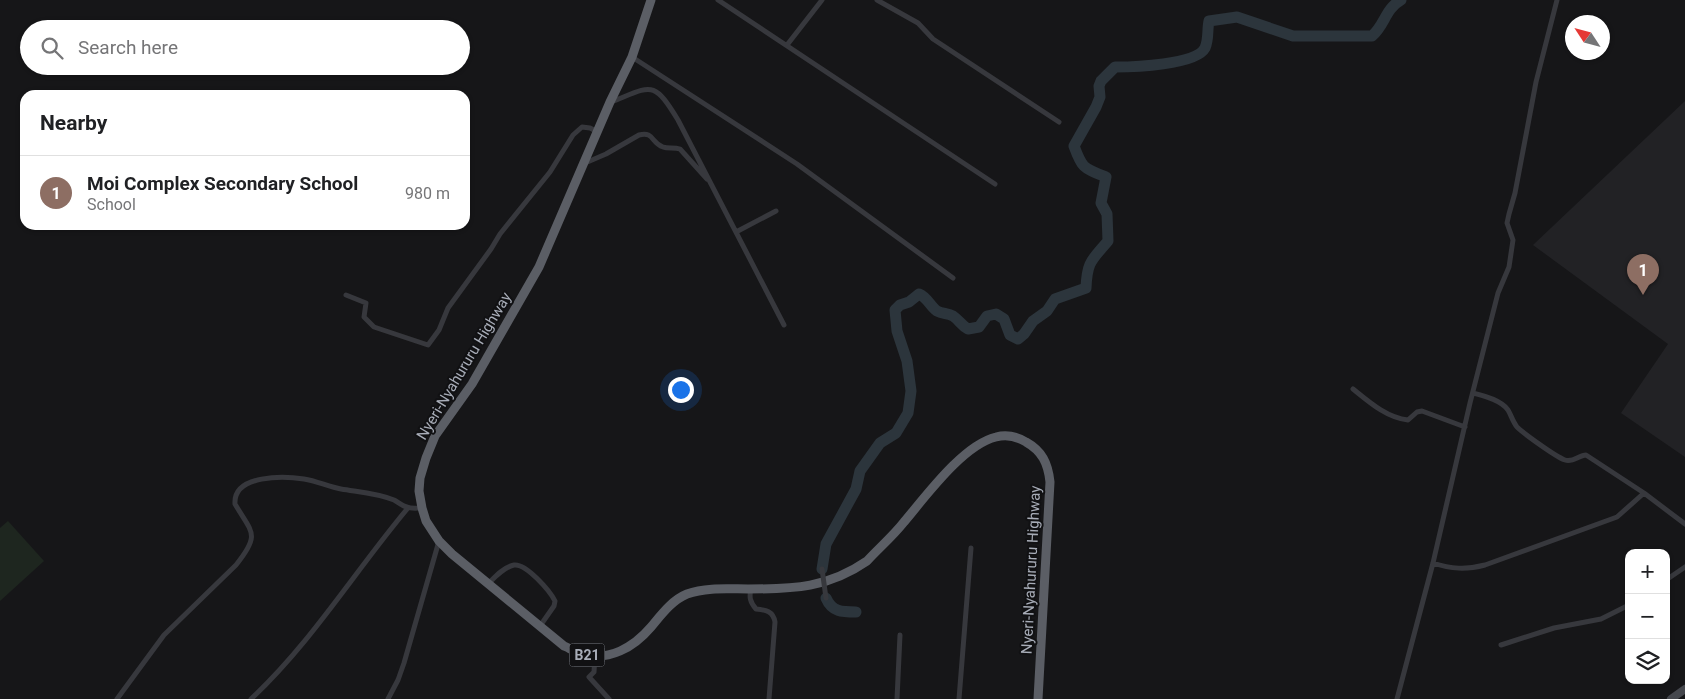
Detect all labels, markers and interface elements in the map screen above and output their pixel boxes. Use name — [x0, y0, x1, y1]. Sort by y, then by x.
north arrow — [1565, 15, 1610, 60]
search box — [20, 20, 470, 75]
icon: search — [38, 34, 66, 62]
text: Search here — [78, 36, 178, 59]
text: Nearby — [40, 111, 107, 135]
text: Moi Complex Secondary School — [87, 172, 358, 195]
text: 1 — [51, 184, 61, 203]
text: 980 m — [405, 184, 450, 203]
text: School — [87, 195, 136, 214]
pin: 1 — [1627, 254, 1659, 295]
street label: Nyeri-Nyahururu Highway — [413, 289, 515, 443]
your location — [668, 377, 694, 403]
street label: Nyeri-Nyahururu Highway — [1018, 485, 1044, 655]
map controls — [1625, 549, 1670, 684]
button: + — [1625, 549, 1670, 594]
button: − — [1625, 594, 1670, 639]
button: layers — [1625, 639, 1670, 684]
road number: B21 — [570, 644, 604, 666]

